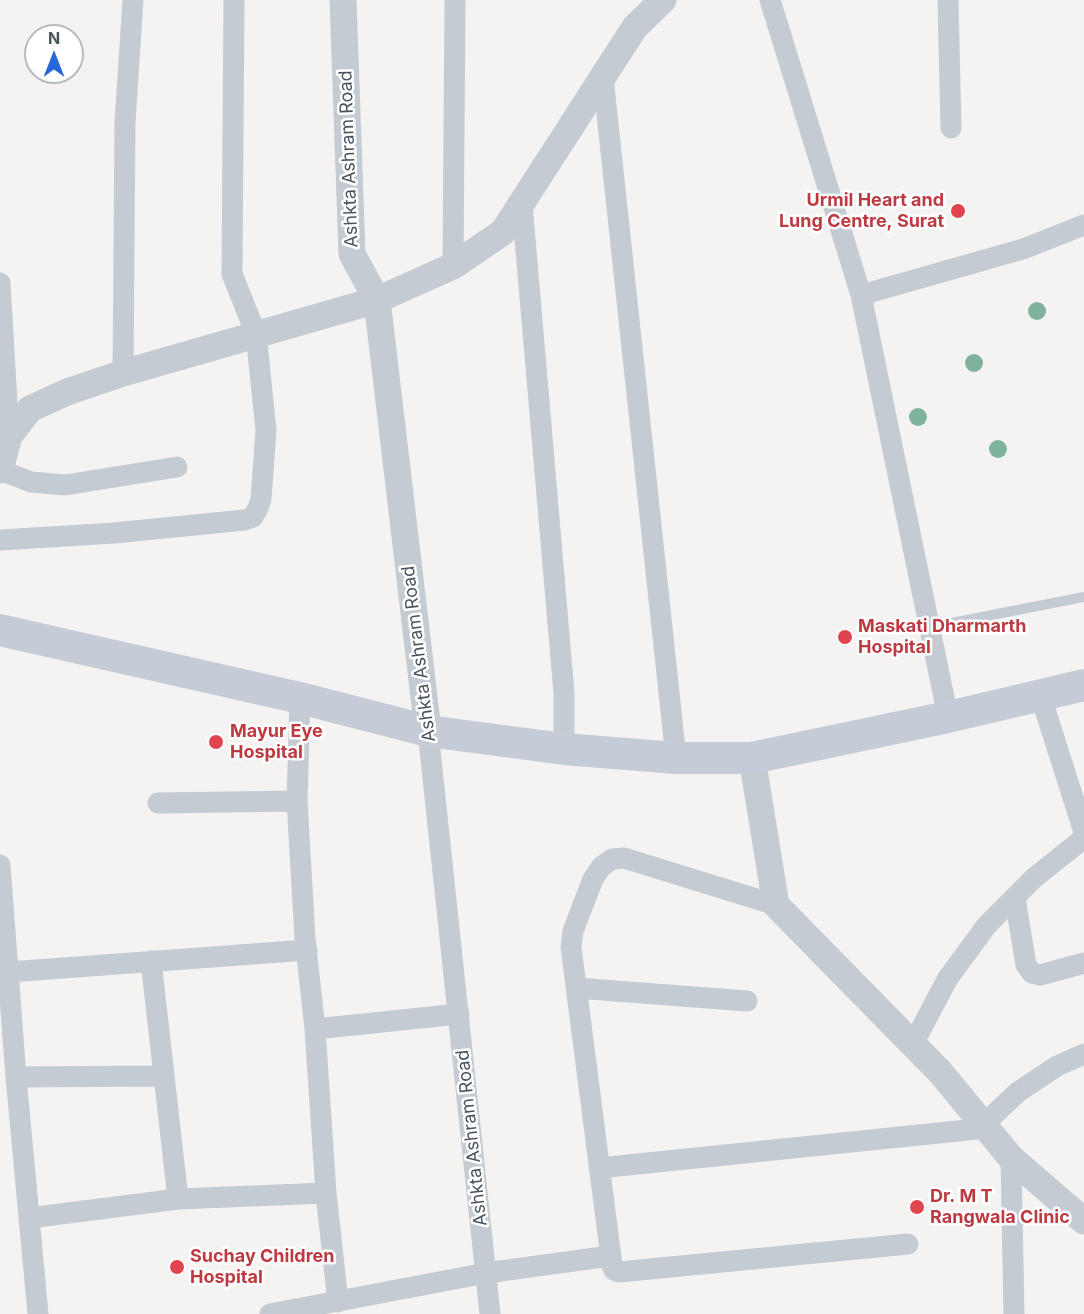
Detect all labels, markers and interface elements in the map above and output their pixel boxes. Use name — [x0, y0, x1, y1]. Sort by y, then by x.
north arrow — [24, 24, 84, 84]
text: N — [48, 28, 60, 48]
street label: Ashkta Ashram Road — [335, 70, 363, 248]
place label: Urmil Heart and Lung Centre, Surat — [779, 190, 944, 232]
marker: Urmil Heart and Lung Centre, Surat — [949, 202, 967, 220]
street label: Ashkta Ashram Road — [397, 565, 441, 743]
place label: Maskati Dharmarth Hospital — [858, 616, 1026, 658]
marker: Maskati Dharmarth Hospital — [836, 628, 854, 646]
place label: Mayur Eye Hospital — [230, 721, 323, 764]
marker: Mayur Eye Hospital — [207, 733, 225, 751]
street label: Ashkta Ashram Road — [452, 1049, 492, 1227]
place label: Dr. M T Rangwala Clinic — [930, 1186, 1070, 1228]
marker: Dr. M T Rangwala Clinic — [908, 1198, 926, 1216]
place label: Suchay Children Hospital — [190, 1246, 334, 1288]
marker: Suchay Children Hospital — [168, 1258, 186, 1276]

